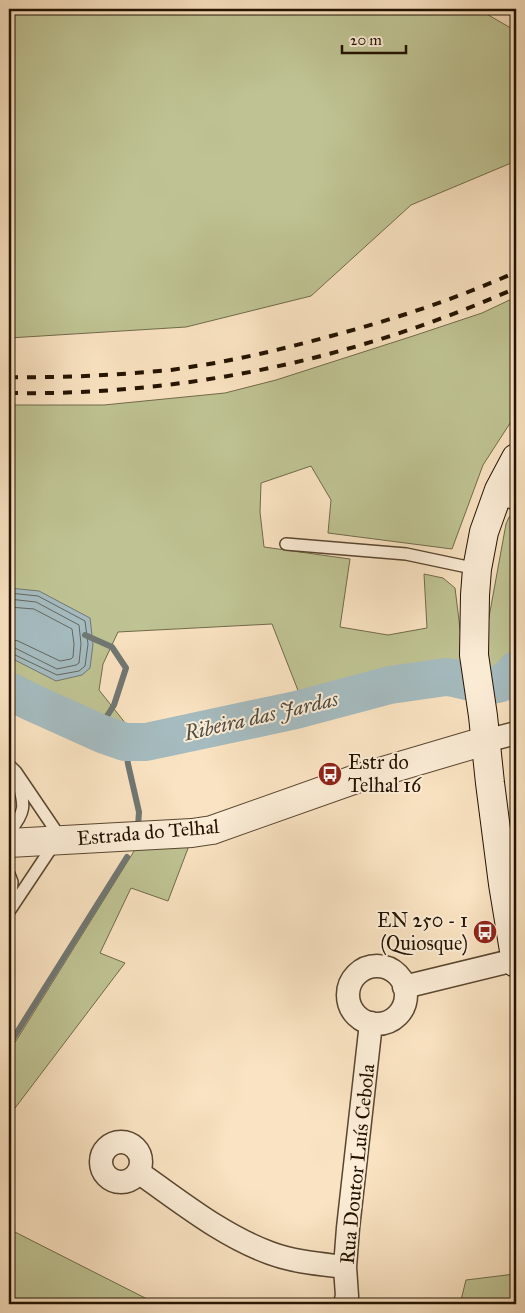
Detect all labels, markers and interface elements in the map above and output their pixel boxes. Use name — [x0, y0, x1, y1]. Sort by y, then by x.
scale bar — [342, 22, 406, 54]
text: 20 m — [350, 31, 382, 49]
water label: Ribeira das Jardas — [181, 685, 341, 747]
place label: Estr do Telhal 16 — [348, 750, 422, 797]
bus stop icon: Estr do Telhal 16 — [317, 761, 343, 787]
street label: Estrada do Telhal — [76, 814, 221, 850]
place label: EN 250 - 1 (Quiosque) — [377, 908, 468, 956]
bus stop icon: EN 250 - 1 (Quiosque) — [472, 919, 498, 945]
street label: Rua Doutor Luís Cebola — [335, 1062, 380, 1265]

